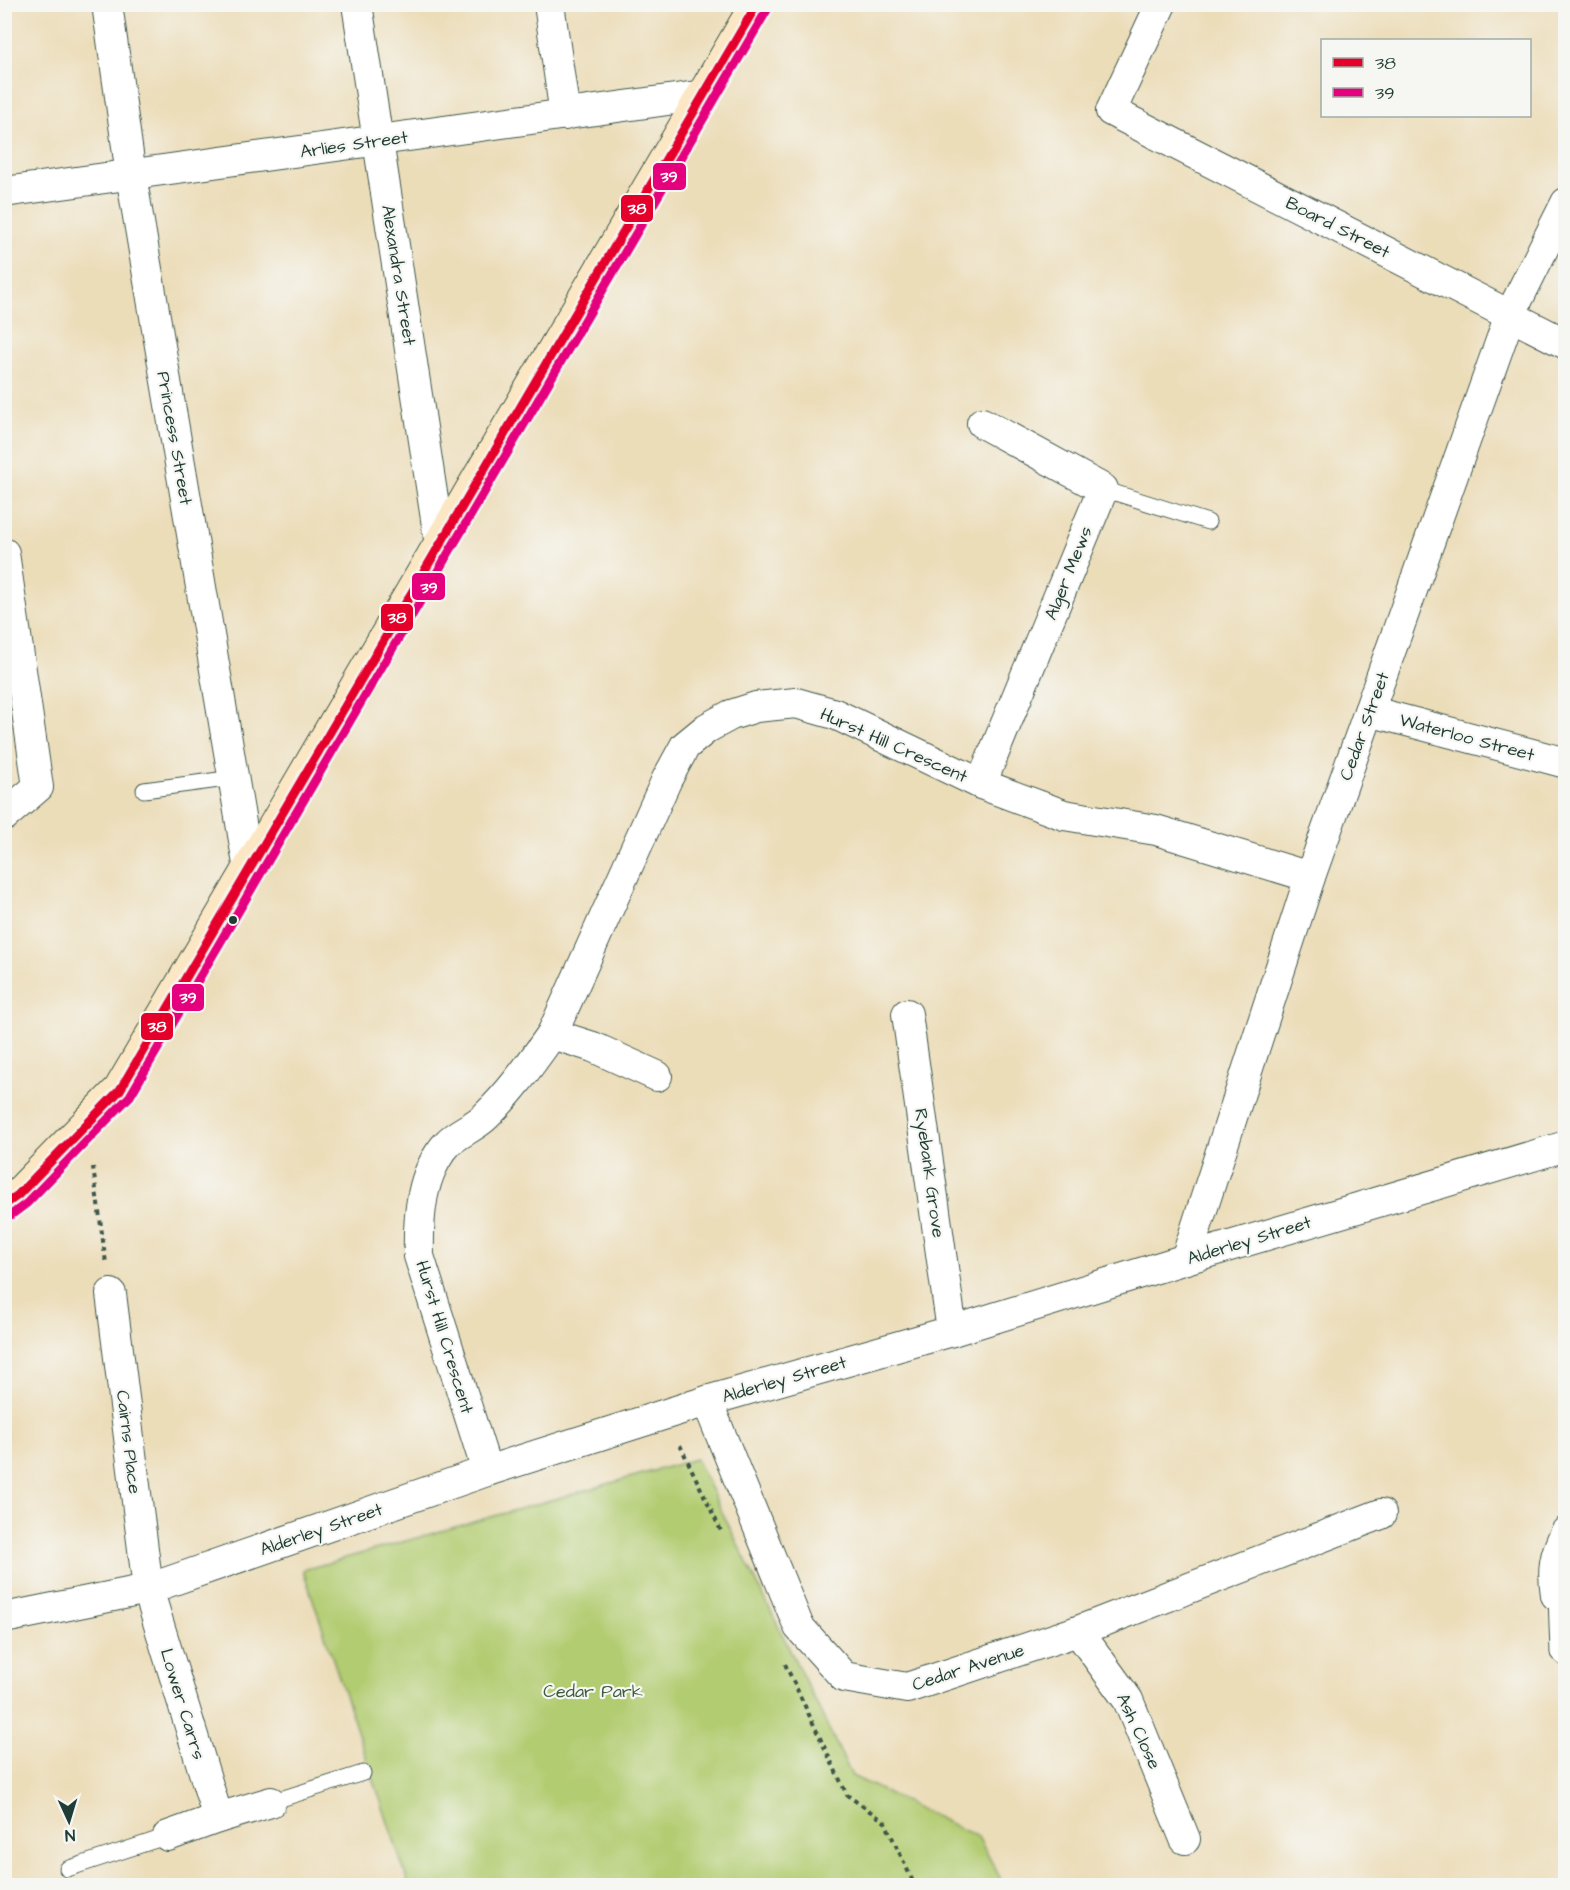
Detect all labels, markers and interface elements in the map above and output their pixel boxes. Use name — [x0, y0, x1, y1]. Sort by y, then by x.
legend — [1321, 39, 1531, 117]
text: 38 — [1375, 51, 1396, 76]
text: 39 — [1375, 81, 1394, 106]
street label: Arlies Street — [299, 124, 410, 164]
line badge: 39 — [652, 162, 687, 191]
text: 39 — [659, 166, 678, 188]
street label: Board Street — [1281, 190, 1395, 265]
line badge: 38 — [620, 194, 654, 223]
text: 38 — [627, 198, 647, 220]
street label: Alexandra Street — [375, 203, 422, 348]
street label: Princess Street — [150, 369, 199, 507]
street label: Alger Mews — [1038, 523, 1099, 624]
line badge: 39 — [411, 572, 446, 601]
text: 39 — [419, 577, 438, 599]
line badge: 38 — [380, 603, 414, 632]
text: 38 — [387, 607, 407, 629]
street label: Cedar Street — [1333, 668, 1396, 784]
street label: Hurst Hill Crescent — [816, 702, 972, 789]
street label: Waterloo Street — [1397, 707, 1538, 768]
unlabelled marker — [227, 914, 239, 926]
line badge: 39 — [171, 983, 205, 1012]
text: 39 — [178, 987, 197, 1009]
line badge: 38 — [140, 1012, 174, 1041]
text: 38 — [147, 1016, 167, 1038]
street label: Ryebank Grove — [907, 1107, 951, 1240]
street label: Alderley Street — [1184, 1210, 1315, 1272]
street label: Hurst Hill Crescent — [409, 1258, 480, 1417]
street label: Alderley Street — [719, 1350, 850, 1410]
street label: Cairns Place — [110, 1389, 147, 1496]
street label: Alderley Street — [256, 1497, 387, 1563]
street label: Cedar Avenue — [909, 1638, 1028, 1697]
street label: Lower Carrs — [154, 1646, 211, 1763]
park label: Cedar Park — [543, 1679, 643, 1704]
street label: Ash Close — [1110, 1689, 1167, 1774]
north arrow — [39, 1791, 99, 1851]
text: N — [64, 1824, 76, 1846]

